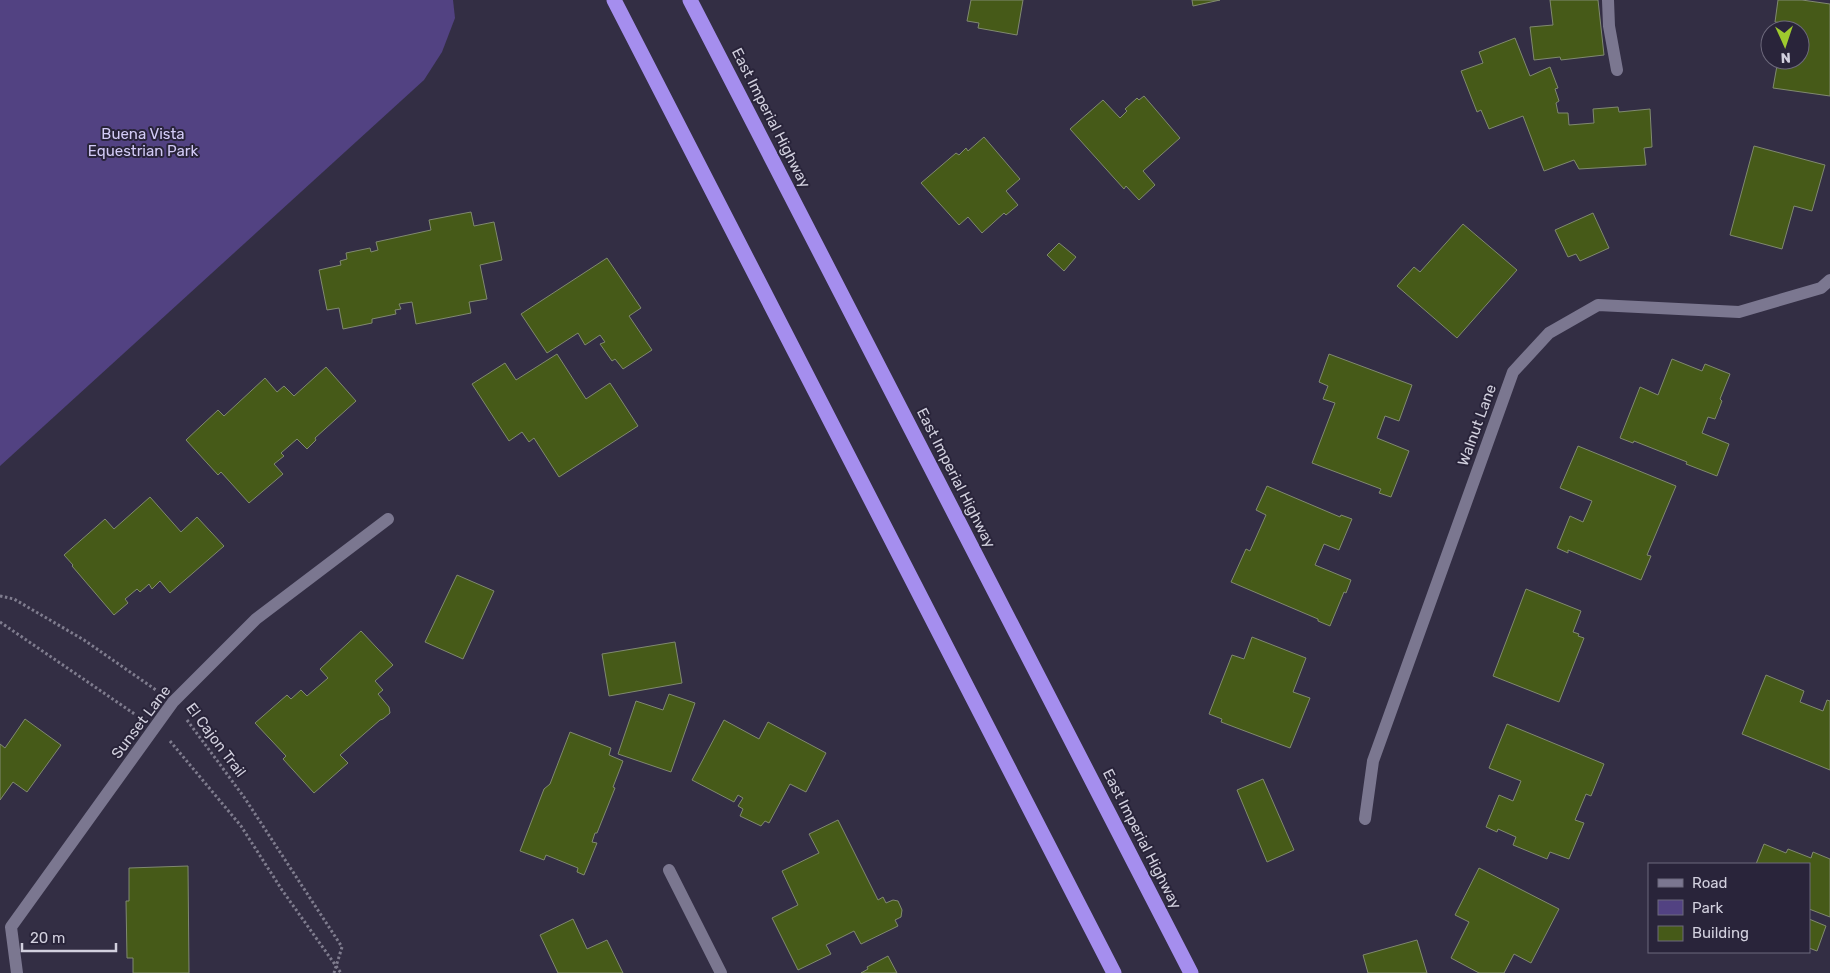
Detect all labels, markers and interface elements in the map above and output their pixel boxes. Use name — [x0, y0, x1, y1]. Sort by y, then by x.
north arrow — [1760, 20, 1810, 70]
street label: East Imperial Highway — [728, 45, 814, 191]
text: N — [1780, 49, 1791, 66]
park label: Buena Vista Equestrian Park — [88, 125, 198, 160]
street label: Walnut Lane — [1454, 382, 1500, 468]
street label: East Imperial Highway — [913, 405, 999, 551]
street label: Sunset Lane — [108, 682, 174, 762]
street label: El Cajon Trail — [182, 699, 250, 781]
street label: East Imperial Highway — [1099, 766, 1185, 912]
legend — [1648, 863, 1810, 953]
text: Road — [1692, 874, 1728, 892]
text: Park — [1692, 899, 1723, 917]
scale bar — [22, 920, 116, 952]
text: Building — [1692, 924, 1749, 942]
text: 20 m — [30, 929, 65, 947]

